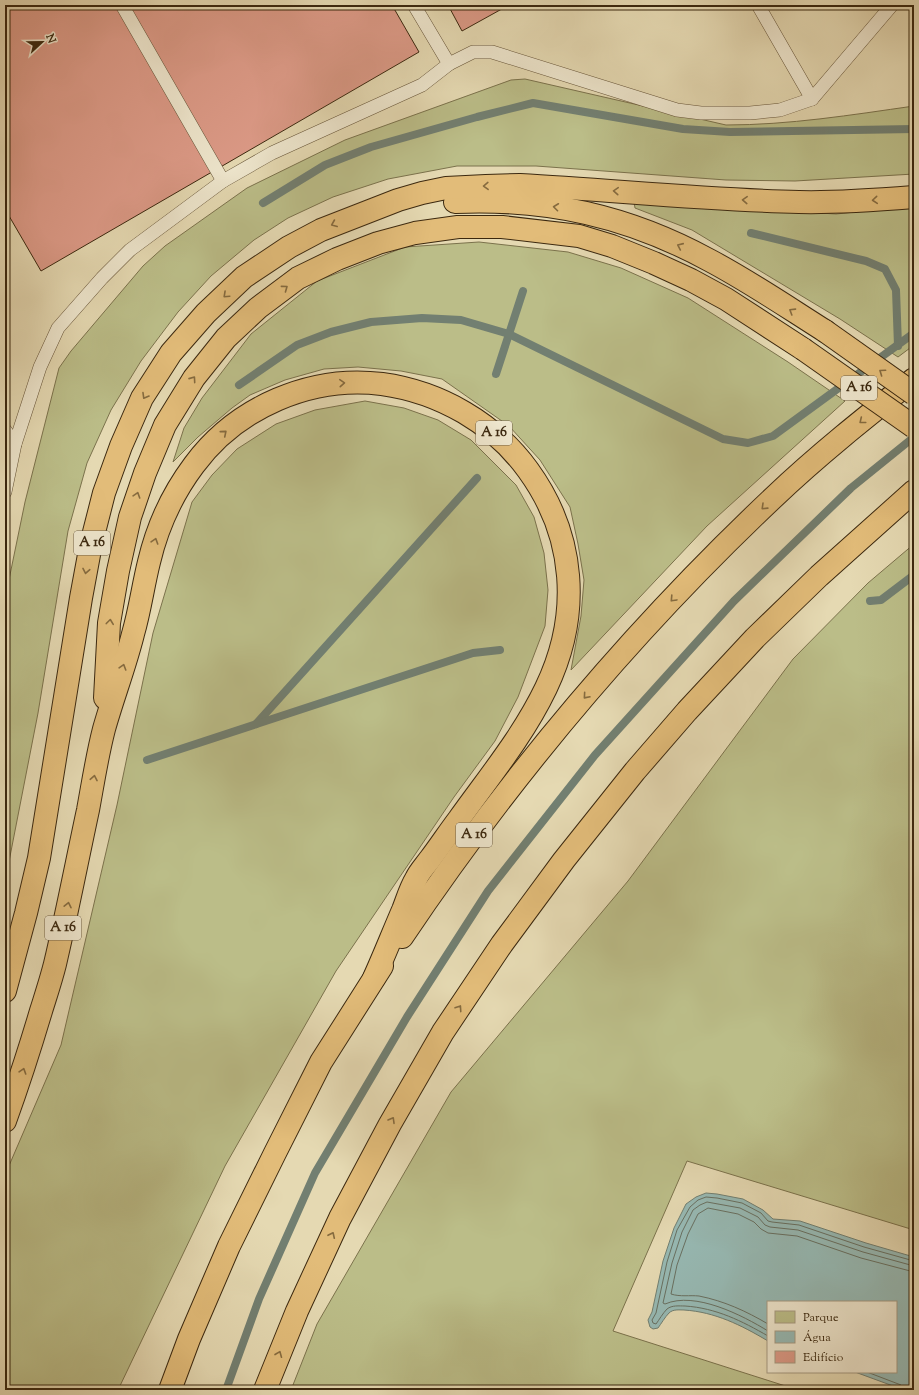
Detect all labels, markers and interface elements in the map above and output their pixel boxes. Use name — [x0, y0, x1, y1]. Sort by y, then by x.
north arrow — [22, 22, 62, 62]
text: N — [41, 31, 59, 46]
one-way arrow — [483, 182, 489, 190]
one-way arrow — [612, 187, 619, 196]
one-way arrow — [742, 196, 748, 204]
one-way arrow — [872, 196, 878, 205]
one-way arrow — [553, 203, 559, 212]
one-way arrow — [330, 220, 337, 228]
one-way arrow — [676, 243, 684, 251]
one-way arrow — [281, 286, 288, 293]
one-way arrow — [223, 290, 230, 297]
one-way arrow — [789, 308, 796, 315]
one-way arrow — [879, 369, 886, 377]
one-way arrow — [189, 376, 196, 383]
road number: A 16 — [841, 376, 877, 400]
one-way arrow — [339, 379, 345, 388]
one-way arrow — [142, 392, 149, 399]
one-way arrow — [859, 416, 866, 423]
road number: A 16 — [476, 421, 512, 445]
one-way arrow — [219, 430, 227, 437]
one-way arrow — [133, 492, 141, 499]
one-way arrow — [761, 502, 769, 510]
road number: A 16 — [74, 531, 110, 555]
one-way arrow — [151, 538, 159, 545]
one-way arrow — [82, 568, 91, 574]
one-way arrow — [670, 594, 677, 602]
one-way arrow — [105, 619, 114, 625]
one-way arrow — [118, 664, 127, 671]
one-way arrow — [583, 691, 590, 698]
one-way arrow — [90, 775, 98, 781]
road number: A 16 — [456, 823, 492, 847]
one-way arrow — [63, 902, 71, 908]
road number: A 16 — [45, 916, 81, 940]
one-way arrow — [454, 1006, 461, 1013]
one-way arrow — [18, 1068, 26, 1075]
one-way arrow — [388, 1117, 395, 1124]
one-way arrow — [327, 1232, 335, 1239]
legend — [767, 1301, 897, 1373]
text: Parque — [803, 1309, 839, 1327]
text: Água — [803, 1329, 831, 1347]
text: Edifício — [803, 1349, 844, 1367]
one-way arrow — [275, 1350, 283, 1357]

